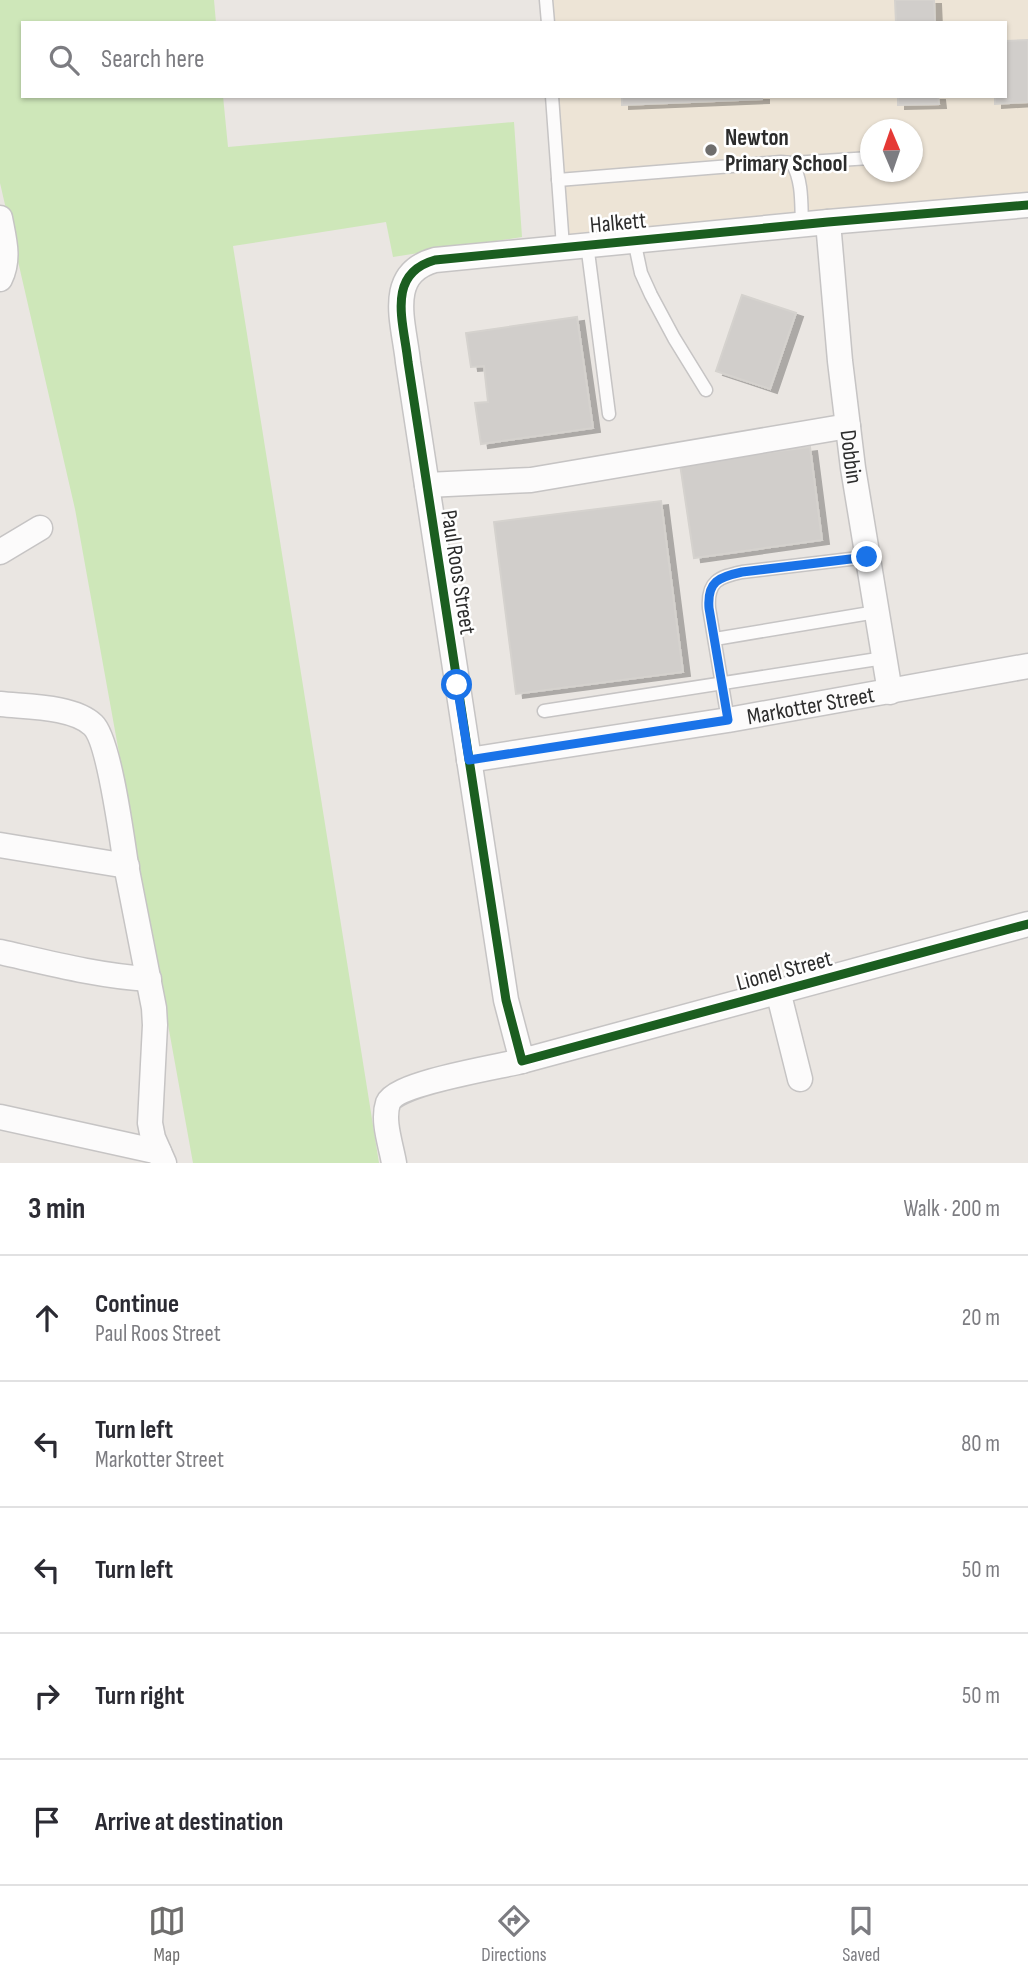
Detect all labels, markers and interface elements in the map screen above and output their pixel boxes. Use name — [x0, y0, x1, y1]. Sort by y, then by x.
search box — [21, 21, 1007, 98]
icon: search — [45, 41, 83, 79]
text: Search here — [101, 44, 204, 75]
north arrow — [860, 119, 923, 182]
place label: Newton Primary School — [725, 124, 847, 178]
marker: Newton Primary School — [703, 142, 719, 158]
street label: Halkett — [589, 207, 647, 239]
street label: Dobbin — [833, 428, 868, 486]
street label: Paul Roos Street — [434, 508, 482, 636]
route end — [851, 541, 882, 572]
route start — [441, 669, 472, 700]
street label: Markotter Street — [745, 681, 877, 731]
street label: Lionel Street — [733, 945, 835, 997]
text: 3 min — [28, 1191, 85, 1227]
text: Walk · 200 m — [903, 1195, 1000, 1223]
text: Continue — [95, 1289, 179, 1320]
icon: ahead — [28, 1299, 66, 1337]
text: 20 m — [962, 1304, 1000, 1332]
text: Paul Roos Street — [95, 1320, 221, 1348]
text: Turn left — [95, 1415, 173, 1446]
icon: left — [28, 1425, 66, 1463]
text: 80 m — [961, 1430, 1000, 1458]
text: Markotter Street — [95, 1446, 224, 1474]
icon: left — [28, 1551, 66, 1589]
text: Turn left — [95, 1555, 173, 1586]
text: 50 m — [962, 1556, 1000, 1584]
icon: right — [28, 1677, 66, 1715]
text: Turn right — [95, 1681, 184, 1712]
text: 50 m — [962, 1682, 1000, 1710]
icon: arrive — [28, 1803, 66, 1841]
text: Arrive at destination — [95, 1807, 283, 1838]
tab: Map — [148, 1902, 186, 1967]
tab: Directions — [481, 1902, 547, 1967]
tab: Saved — [842, 1902, 880, 1967]

